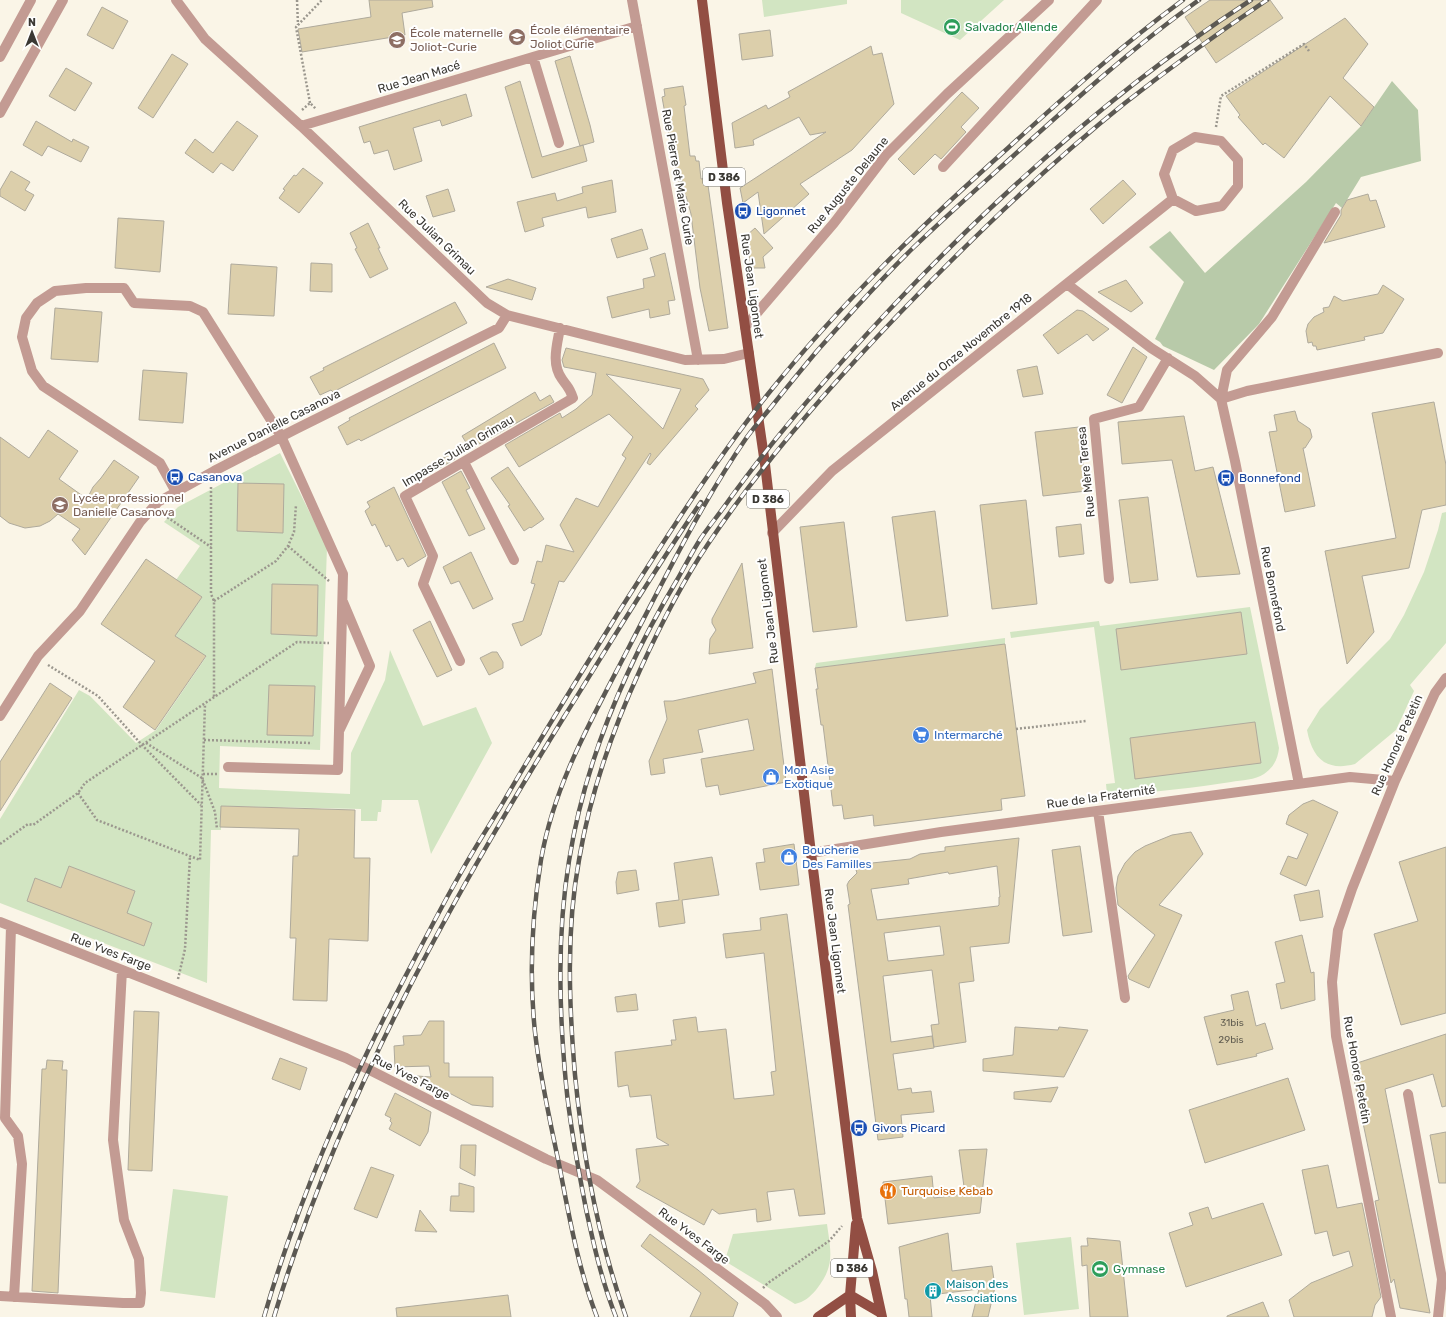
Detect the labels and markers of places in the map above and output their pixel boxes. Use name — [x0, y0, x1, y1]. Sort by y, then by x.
sports icon: Salvador Allende — [942, 17, 962, 37]
place label: Salvador Allende — [965, 20, 1058, 34]
place label: École élémentaire Joliot Curie — [530, 23, 630, 51]
place label: École maternelle Joliot-Curie — [410, 26, 503, 54]
school or university icon: École élémentaire Joliot Curie — [507, 27, 527, 47]
school or university icon: École maternelle Joliot-Curie — [387, 30, 407, 50]
bus stop icon: Ligonnet — [733, 201, 753, 221]
place label: Ligonnet — [756, 204, 806, 218]
bus stop icon: Casanova — [165, 467, 185, 487]
bus stop icon: Bonnefond — [1216, 468, 1236, 488]
place label: Casanova — [188, 470, 242, 484]
place label: Bonnefond — [1239, 471, 1301, 485]
place label: Lycée professionnel Danielle Casanova — [73, 491, 184, 519]
school or university icon: Lycée professionnel Danielle Casanova — [50, 495, 70, 515]
supermarket icon: Intermarché — [911, 725, 931, 745]
place label: Intermarché — [934, 728, 1003, 742]
place label: Mon Asie Exotique — [784, 763, 834, 791]
shop icon: Mon Asie Exotique — [761, 767, 781, 787]
place label: Boucherie Des Familles — [802, 843, 872, 871]
shop icon: Boucherie Des Familles — [779, 847, 799, 867]
bus stop icon: Givors Picard — [849, 1118, 869, 1138]
place label: Givors Picard — [872, 1121, 945, 1135]
restaurant icon: Turquoise Kebab — [878, 1181, 898, 1201]
place label: Turquoise Kebab — [901, 1184, 993, 1198]
sports icon: Gymnase — [1090, 1259, 1110, 1279]
place label: Gymnase — [1113, 1262, 1165, 1276]
place label: Maison des Associations — [946, 1277, 1017, 1305]
building icon: Maison des Associations — [923, 1281, 943, 1301]

